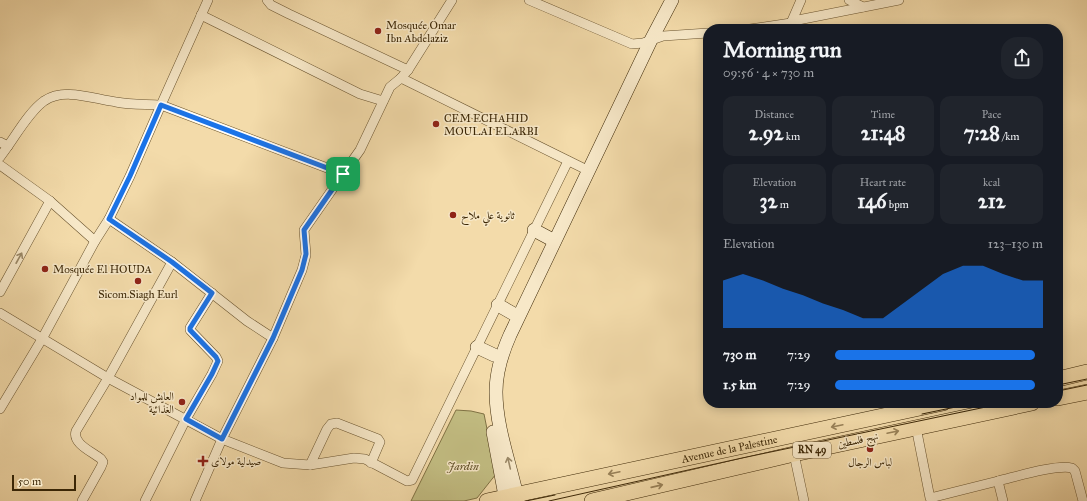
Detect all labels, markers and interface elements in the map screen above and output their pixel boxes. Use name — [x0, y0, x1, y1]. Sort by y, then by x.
place label: Mosquée Omar Ibn Abdelaziz — [386, 19, 457, 45]
marker: Mosquée Omar Ibn Abdelaziz — [373, 26, 383, 36]
text: Morning run — [723, 36, 842, 63]
button: share — [1001, 37, 1043, 79]
text: 09:56 · 4 × 730 m — [723, 65, 814, 81]
text: Distance — [755, 108, 794, 121]
text: Time — [871, 108, 895, 121]
text: Pace — [982, 108, 1002, 121]
place label: CEM ECHAHID MOULAI ELARBI — [444, 112, 539, 138]
marker: CEM ECHAHID MOULAI ELARBI — [431, 119, 441, 129]
text: 2.92 — [748, 121, 783, 145]
text: 21:48 — [861, 121, 905, 145]
text: 7:28 — [964, 121, 1000, 145]
text: km — [783, 130, 800, 143]
text: /km — [1000, 130, 1020, 143]
pin — [326, 157, 360, 191]
icon: arrive — [332, 163, 354, 185]
text: Elevation — [752, 176, 796, 189]
text: Heart rate — [860, 176, 906, 189]
text: kcal — [983, 176, 1000, 189]
text: 32 — [760, 189, 777, 213]
text: 146 — [857, 189, 886, 213]
text: 212 — [978, 189, 1005, 213]
text: m — [777, 198, 789, 211]
text: bpm — [886, 198, 909, 211]
place label: ثانوية علي ملاح — [461, 209, 515, 226]
marker: ثانوية علي ملاح — [448, 210, 458, 220]
text: Elevation — [723, 236, 775, 252]
text: 123–130 m — [988, 236, 1043, 252]
one-way arrow — [15, 252, 23, 264]
place label: Mosquée El HOUDA — [53, 263, 153, 277]
marker: Mosquée El HOUDA — [40, 264, 50, 274]
marker: Sicom.Siagh Eurl — [133, 276, 143, 286]
place label: Sicom.Siagh Eurl — [98, 288, 178, 301]
text: 730 m — [723, 347, 756, 363]
text: 7:29 — [787, 347, 811, 363]
text: 1.5 km — [723, 377, 756, 393]
text: 7:29 — [787, 377, 811, 393]
place label: العايش للمواد الغذائية — [130, 390, 174, 416]
marker: العايش للمواد الغذائية — [177, 397, 187, 407]
one-way arrow — [830, 422, 843, 430]
one-way arrow — [886, 427, 899, 435]
street label: نهج فلسطين — [836, 429, 880, 455]
street label: Avenue de la Palestine — [679, 432, 779, 466]
road number: RN 49 — [793, 442, 831, 458]
marker: لباس الرجال — [865, 444, 875, 454]
place label: صيدلية مولاى — [211, 455, 262, 468]
marker: صيدلية مولاى — [198, 456, 208, 466]
place label: لباس الرجال — [848, 456, 892, 469]
one-way arrow — [505, 457, 512, 470]
park label: Jardin — [446, 460, 479, 473]
one-way arrow — [607, 470, 620, 478]
scale bar — [12, 473, 76, 492]
text: 50 m — [18, 475, 41, 488]
one-way arrow — [650, 481, 663, 489]

